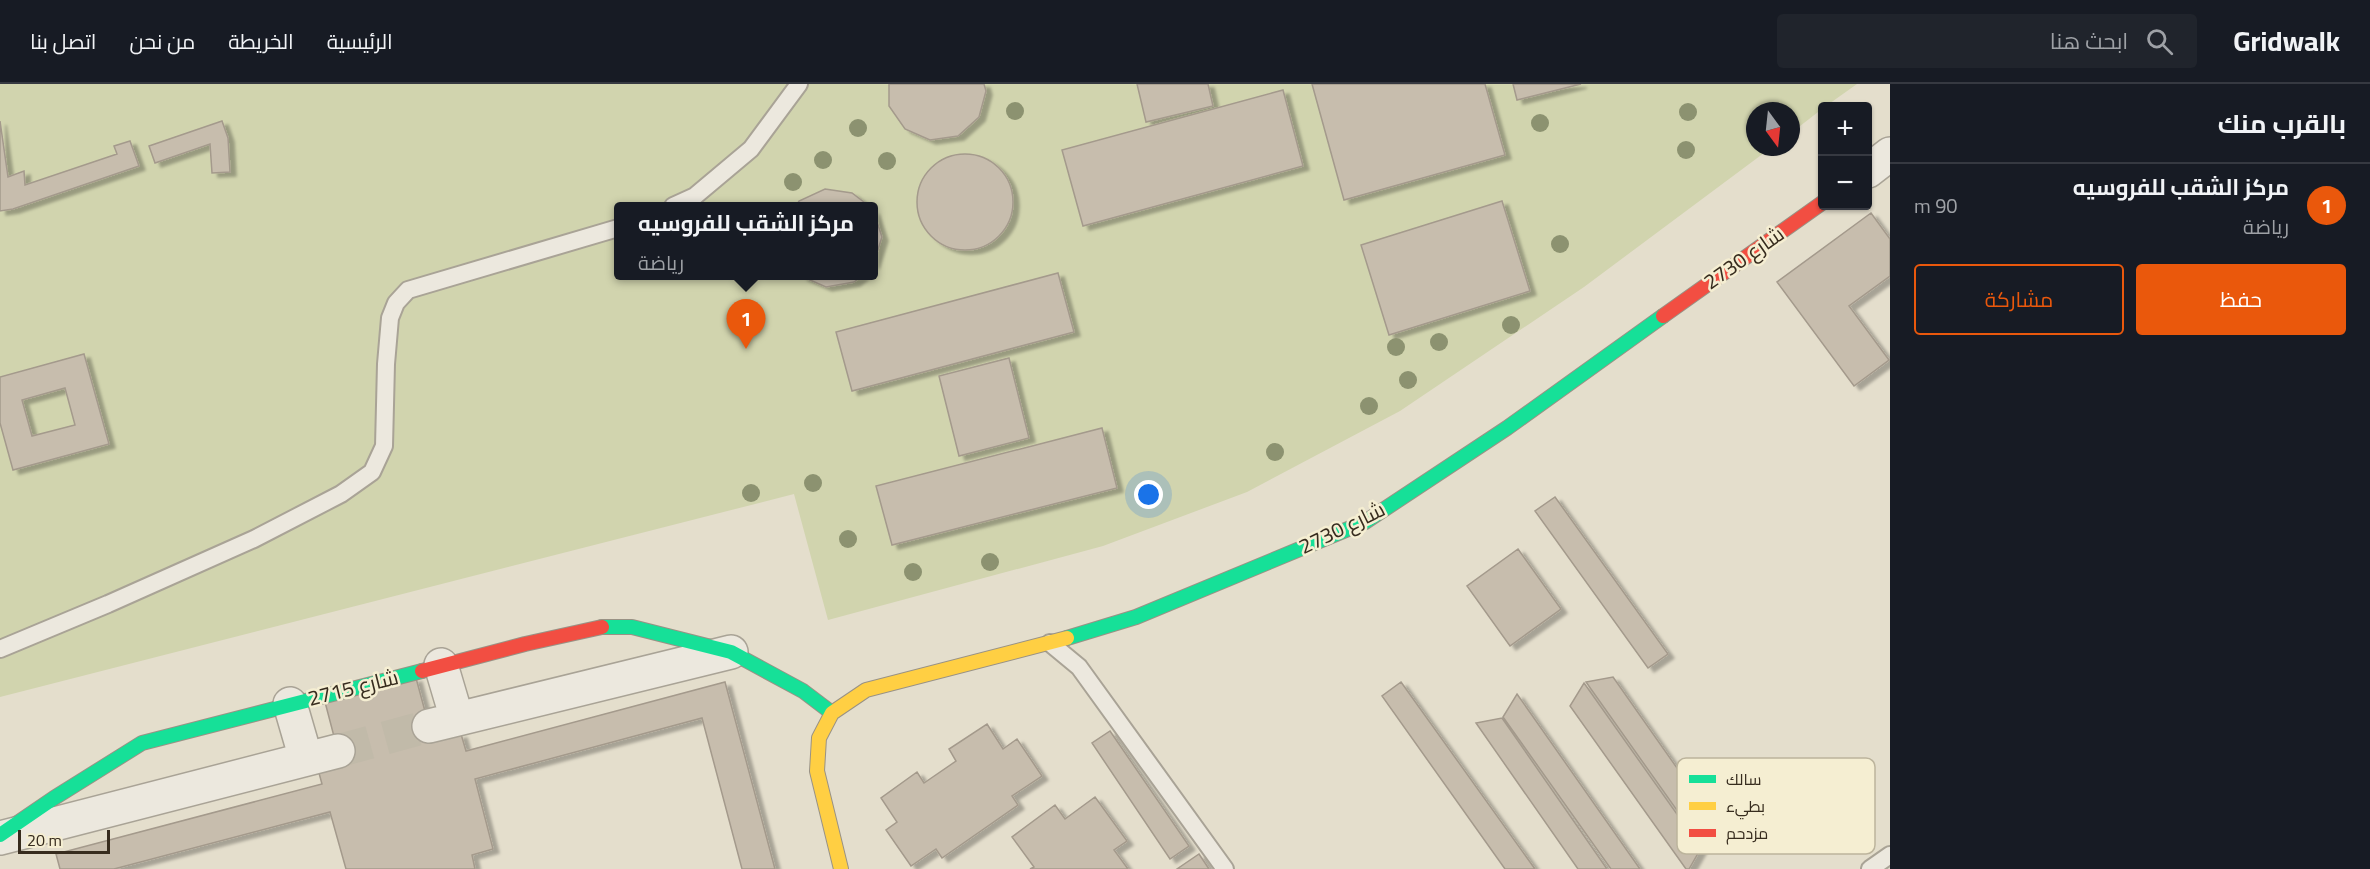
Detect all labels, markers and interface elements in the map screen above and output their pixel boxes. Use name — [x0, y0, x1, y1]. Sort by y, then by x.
search box — [1777, 14, 2197, 68]
text: Gridwalk — [2233, 15, 2340, 67]
text: ابحث هنا — [2050, 20, 2128, 62]
text: اتصل بنا — [30, 22, 96, 61]
text: من نحن — [129, 22, 195, 61]
text: الخريطة — [228, 22, 294, 61]
text: الرئيسية — [327, 22, 393, 61]
icon: search — [2143, 25, 2176, 58]
text: بالقرب منك — [2218, 99, 2346, 148]
north arrow — [1746, 102, 1800, 156]
map controls — [1818, 102, 1872, 210]
button: + — [1818, 102, 1872, 156]
button: − — [1818, 156, 1872, 210]
text: مركز الشقب للفروسيه — [2073, 166, 2289, 208]
text: 90 m — [1914, 187, 1958, 224]
text: 1 — [2321, 187, 2332, 224]
popup — [614, 202, 878, 280]
text: مركز الشقب للفروسيه — [638, 202, 854, 244]
text: رياضة — [2243, 208, 2289, 245]
street label: شارع 2730 — [1695, 215, 1793, 300]
text: رياضة — [638, 244, 684, 281]
button: مشاركة — [1914, 264, 2124, 335]
button: حفظ — [2136, 264, 2346, 335]
pin: 1 — [726, 300, 766, 349]
your location — [1134, 480, 1163, 509]
street label: شارع 2730 — [1292, 490, 1392, 565]
street label: شارع 2715 — [303, 657, 402, 718]
legend — [1677, 758, 1875, 854]
text: سالك — [1726, 764, 1761, 794]
text: بطيء — [1726, 791, 1765, 821]
text: مزدحم — [1726, 818, 1768, 848]
text: 20 m — [27, 825, 62, 855]
scale bar — [18, 827, 110, 854]

